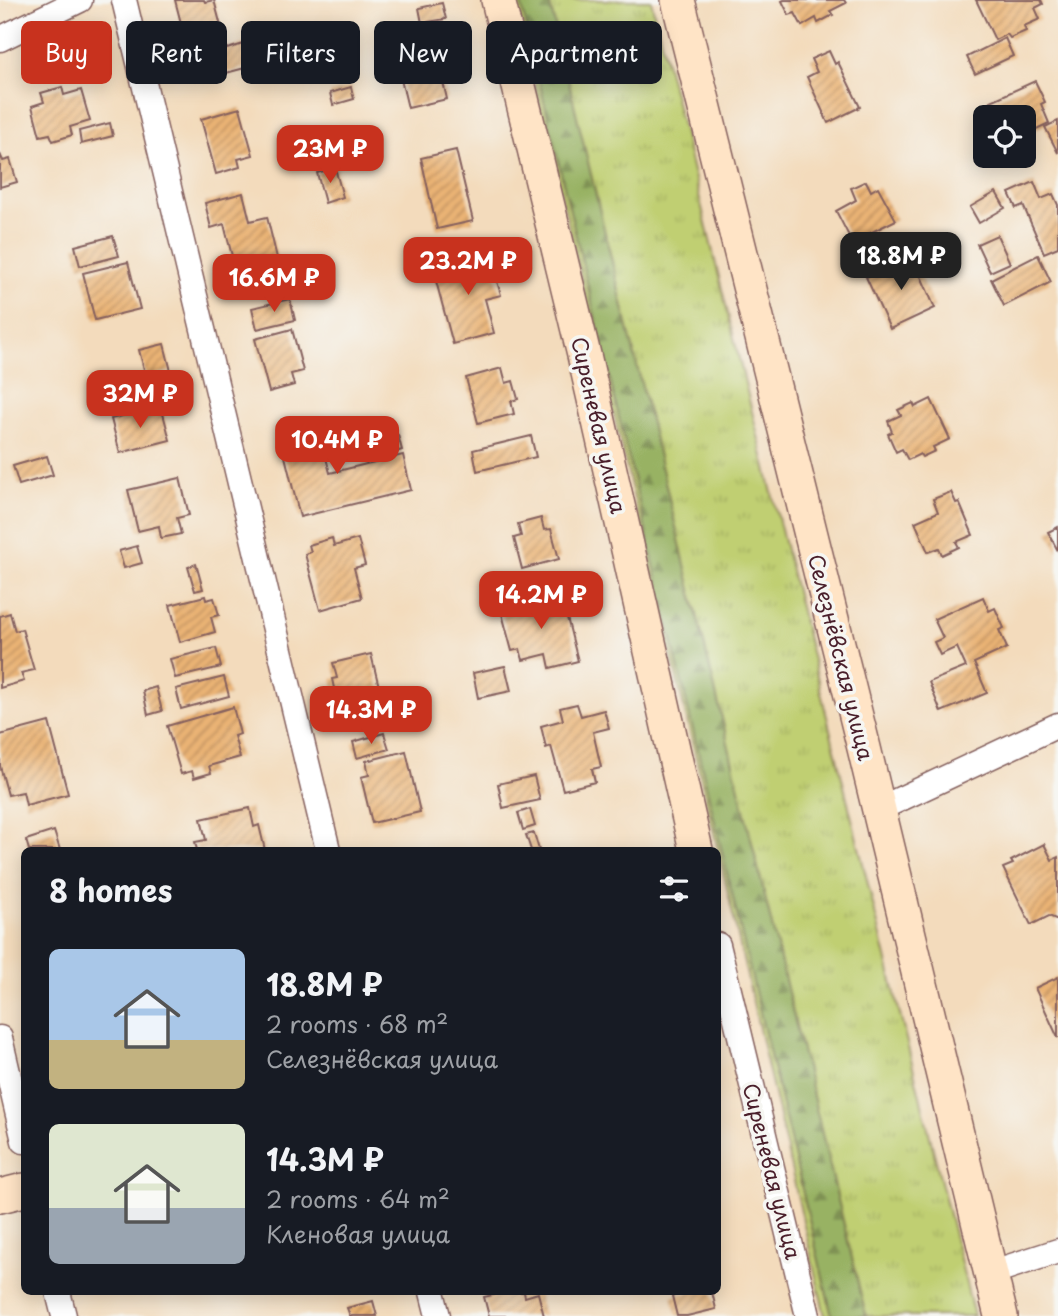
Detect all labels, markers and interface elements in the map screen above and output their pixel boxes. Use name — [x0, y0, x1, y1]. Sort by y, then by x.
chip: Buy — [21, 21, 112, 84]
chip: Rent — [126, 21, 227, 84]
chip: Filters — [241, 21, 360, 84]
chip: New — [374, 21, 472, 84]
chip: Apartment — [486, 21, 662, 84]
map controls — [973, 105, 1036, 168]
button: locate — [973, 105, 1036, 168]
pin: 23M ₽ — [281, 125, 379, 185]
text: 23M ₽ — [293, 130, 367, 165]
pin: 18.8M ₽ — [836, 232, 966, 292]
text: 18.8M ₽ — [856, 237, 946, 272]
pin: 23.2M ₽ — [403, 238, 533, 297]
text: 23.2M ₽ — [419, 242, 517, 277]
pin: 16.6M ₽ — [209, 254, 339, 314]
text: 16.6M ₽ — [229, 259, 319, 294]
street label: Сиреневая улица — [564, 333, 636, 517]
pin: 32M ₽ — [91, 370, 189, 430]
text: 32M ₽ — [103, 375, 177, 410]
pin: 10.4M ₽ — [272, 416, 402, 476]
text: 10.4M ₽ — [291, 421, 383, 456]
street label: Селезнёвская улица — [801, 550, 883, 764]
pin: 14.2M ₽ — [476, 572, 606, 631]
text: 14.2M ₽ — [495, 576, 587, 611]
pin: 14.3M ₽ — [306, 686, 436, 746]
text: 14.3M ₽ — [326, 691, 416, 726]
text: 8 homes — [49, 867, 172, 912]
icon: filters — [655, 870, 693, 908]
text: 18.8M ₽ — [266, 961, 383, 1006]
icon: home — [105, 977, 189, 1061]
text: 2 rooms · 68 m² — [266, 1006, 448, 1041]
text: Селезнёвская улица — [266, 1041, 498, 1076]
street label: Сиреневая улица — [736, 1080, 811, 1263]
text: 14.3M ₽ — [266, 1136, 384, 1181]
icon: home — [105, 1152, 189, 1236]
text: 2 rooms · 64 m² — [266, 1181, 450, 1216]
text: Кленовая улица — [266, 1216, 450, 1251]

